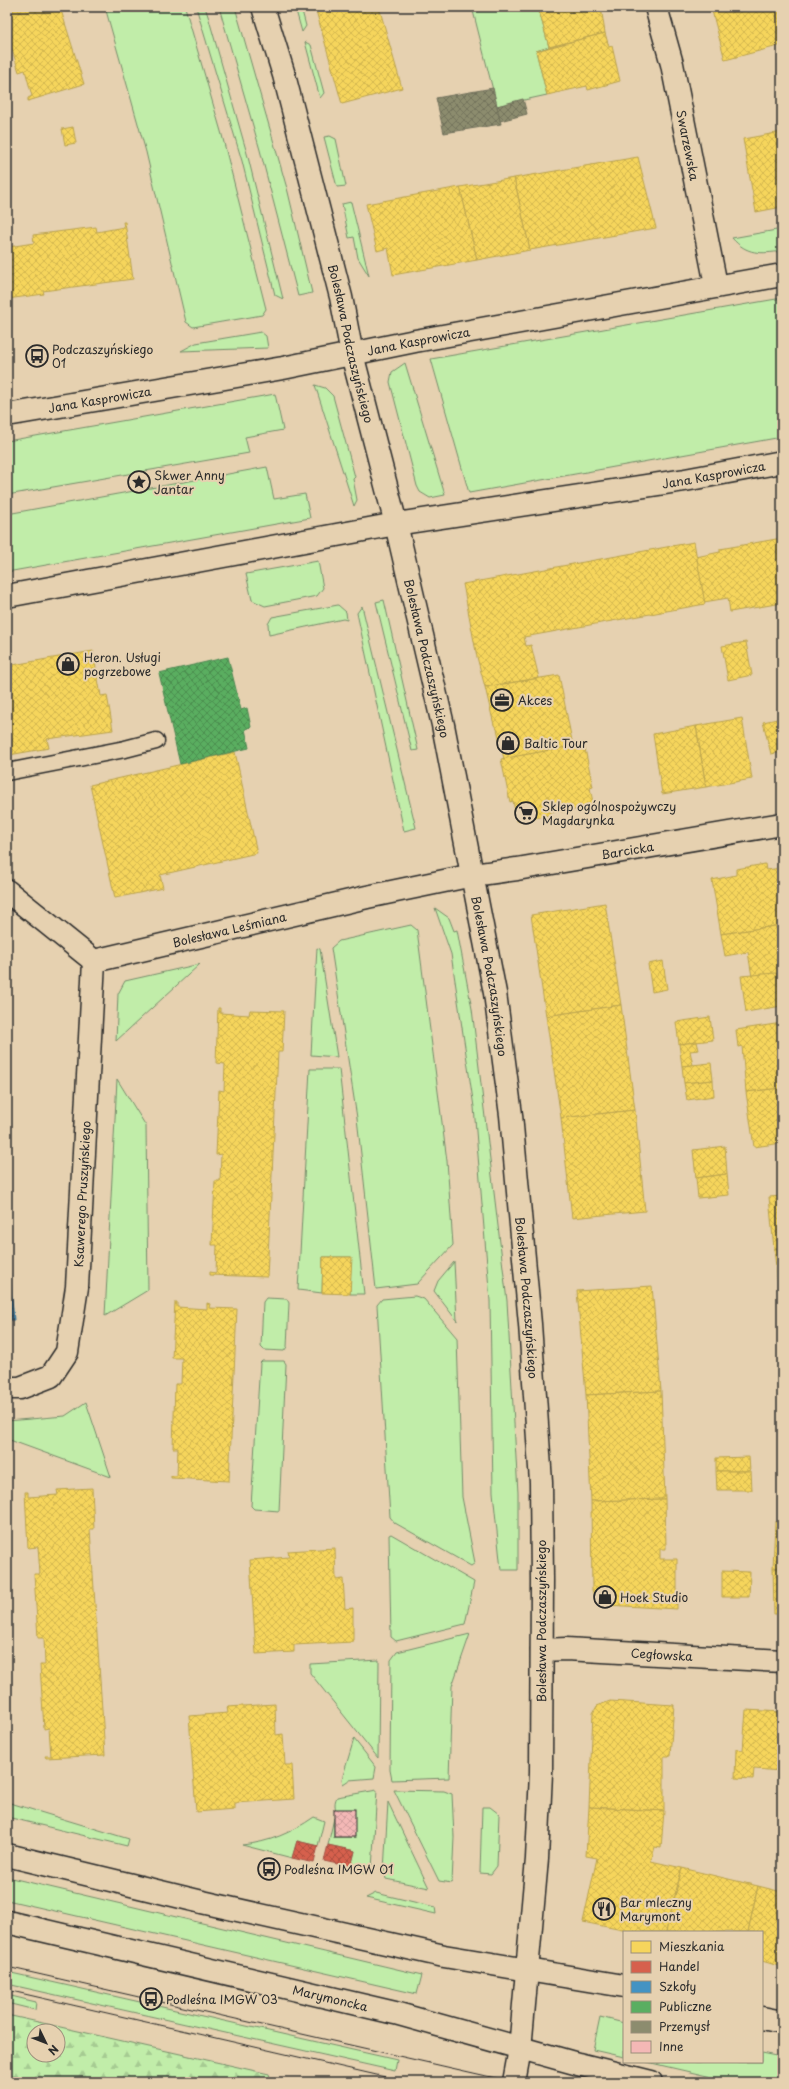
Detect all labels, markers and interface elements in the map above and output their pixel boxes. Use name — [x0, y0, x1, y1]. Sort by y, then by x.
street label: Swarzewska — [672, 108, 704, 183]
street label: Bolesława Podczaszyńskiego — [324, 262, 379, 425]
street label: Jana Kasprowicza — [365, 322, 472, 360]
place label: Podczaszyńskiego 01 — [52, 340, 153, 372]
bus stop icon: Podczaszyńskiego 01 — [24, 343, 50, 369]
street label: Jana Kasprowicza — [47, 381, 153, 417]
street label: Jana Kasprowicza — [661, 456, 767, 492]
place label: Skwer Anny Jantar — [154, 466, 225, 498]
place icon: Skwer Anny Jantar — [126, 469, 152, 495]
street label: Bolesława Podczaszyńskiego — [400, 577, 454, 740]
place label: Heron. Usługi pogrzebowe — [84, 648, 161, 680]
shop icon: Heron. Usługi pogrzebowe — [55, 651, 81, 677]
office icon: Akces — [489, 687, 515, 713]
place label: Akces — [518, 691, 553, 709]
shop icon: Baltic Tour — [495, 730, 521, 756]
place label: Baltic Tour — [524, 734, 588, 752]
place label: Sklep ogólnospożywczy Magdarynka — [542, 797, 676, 829]
supermarket icon: Sklep ogólnospożywczy Magdarynka — [513, 800, 539, 826]
street label: Barcicka — [600, 837, 655, 864]
street label: Bolesława Podczaszyńskiego — [467, 894, 512, 1058]
street label: Bolesława Leśmiana — [171, 907, 288, 951]
street label: Ksawerego Pruszyńskiego — [69, 1120, 95, 1268]
street label: Bolesława Podczaszyńskiego — [511, 1216, 543, 1380]
street label: Bolesława Podczaszyńskiego — [532, 1540, 550, 1702]
shop icon: Hoek Studio — [592, 1584, 618, 1610]
place label: Hoek Studio — [620, 1588, 688, 1606]
street label: Cegłowska — [630, 1644, 694, 1665]
bus stop icon: Podleśna IMGW 01 — [256, 1856, 282, 1882]
place label: Podleśna IMGW 01 — [284, 1860, 393, 1878]
place label: Bar mleczny Marymont — [620, 1893, 692, 1925]
restaurant icon: Bar mleczny Marymont — [591, 1896, 617, 1922]
legend — [623, 1931, 763, 2063]
text: Mieszkania — [659, 1937, 725, 1955]
text: Handel — [659, 1957, 699, 1975]
text: Szkoły — [659, 1977, 696, 1995]
street label: Marymoncka — [291, 1980, 370, 2015]
bus stop icon: Podleśna IMGW 03 — [138, 1986, 164, 2012]
place label: Podleśna IMGW 03 — [166, 1990, 278, 2008]
text: Publiczne — [659, 1997, 712, 2015]
text: Przemysł — [659, 2017, 710, 2035]
north arrow — [26, 2023, 66, 2063]
text: Inne — [659, 2037, 684, 2055]
text: N — [44, 2041, 63, 2059]

